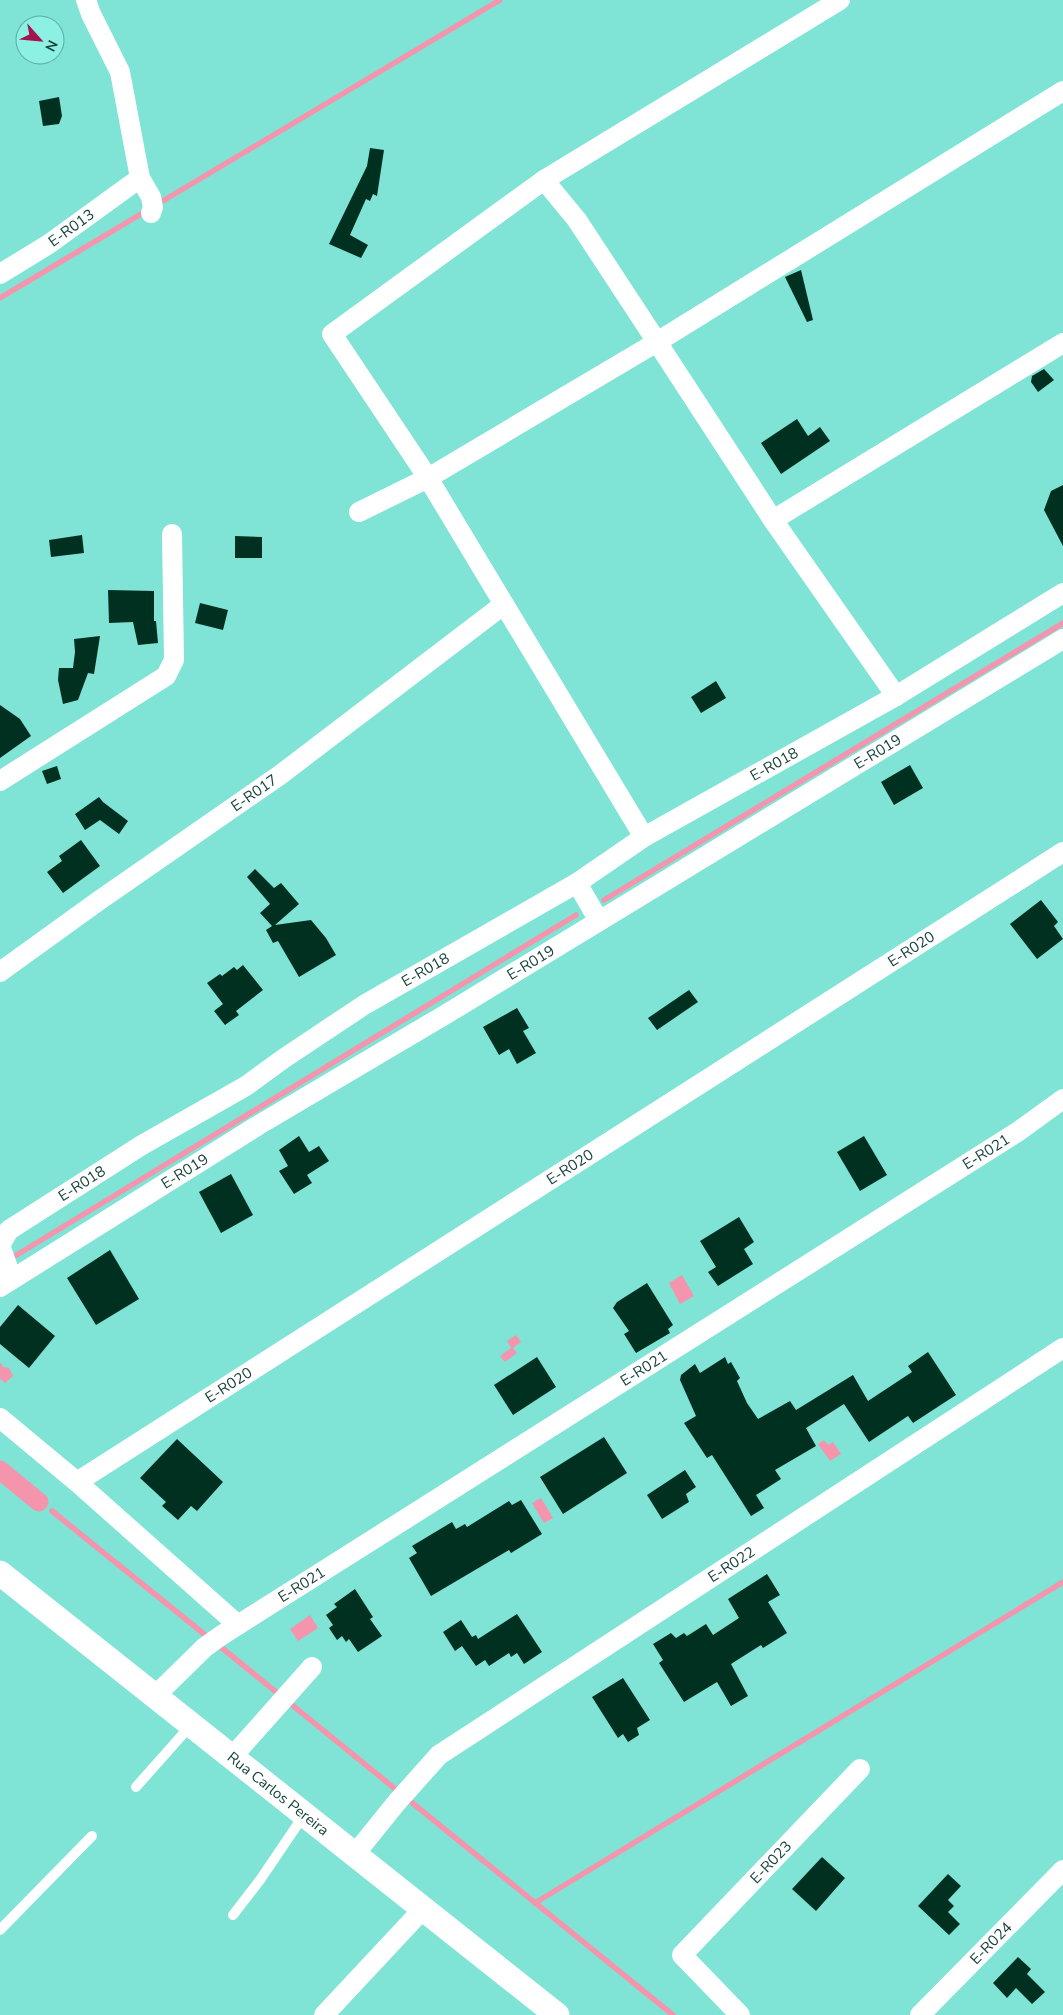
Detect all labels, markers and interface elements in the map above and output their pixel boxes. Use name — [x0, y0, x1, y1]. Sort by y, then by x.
north arrow — [15, 15, 65, 65]
text: N — [40, 37, 62, 55]
street label: E-R013 — [44, 204, 98, 251]
street label: E-R019 — [850, 730, 905, 774]
street label: E-R018 — [746, 743, 802, 786]
street label: E-R017 — [227, 770, 281, 816]
street label: E-R020 — [884, 926, 939, 971]
street label: E-R019 — [503, 941, 558, 985]
street label: E-R018 — [398, 948, 453, 991]
street label: E-R021 — [959, 1129, 1014, 1174]
street label: E-R020 — [543, 1145, 597, 1190]
street label: E-R019 — [157, 1149, 212, 1194]
street label: E-R018 — [54, 1161, 109, 1206]
street label: E-R021 — [616, 1346, 671, 1391]
street label: E-R020 — [201, 1363, 256, 1408]
street label: E-R022 — [704, 1542, 759, 1587]
street label: E-R021 — [274, 1562, 329, 1607]
street label: Rua Carlos Pereira — [223, 1747, 333, 1840]
street label: E-R023 — [746, 1836, 796, 1888]
street label: E-R024 — [965, 1917, 1016, 1969]

